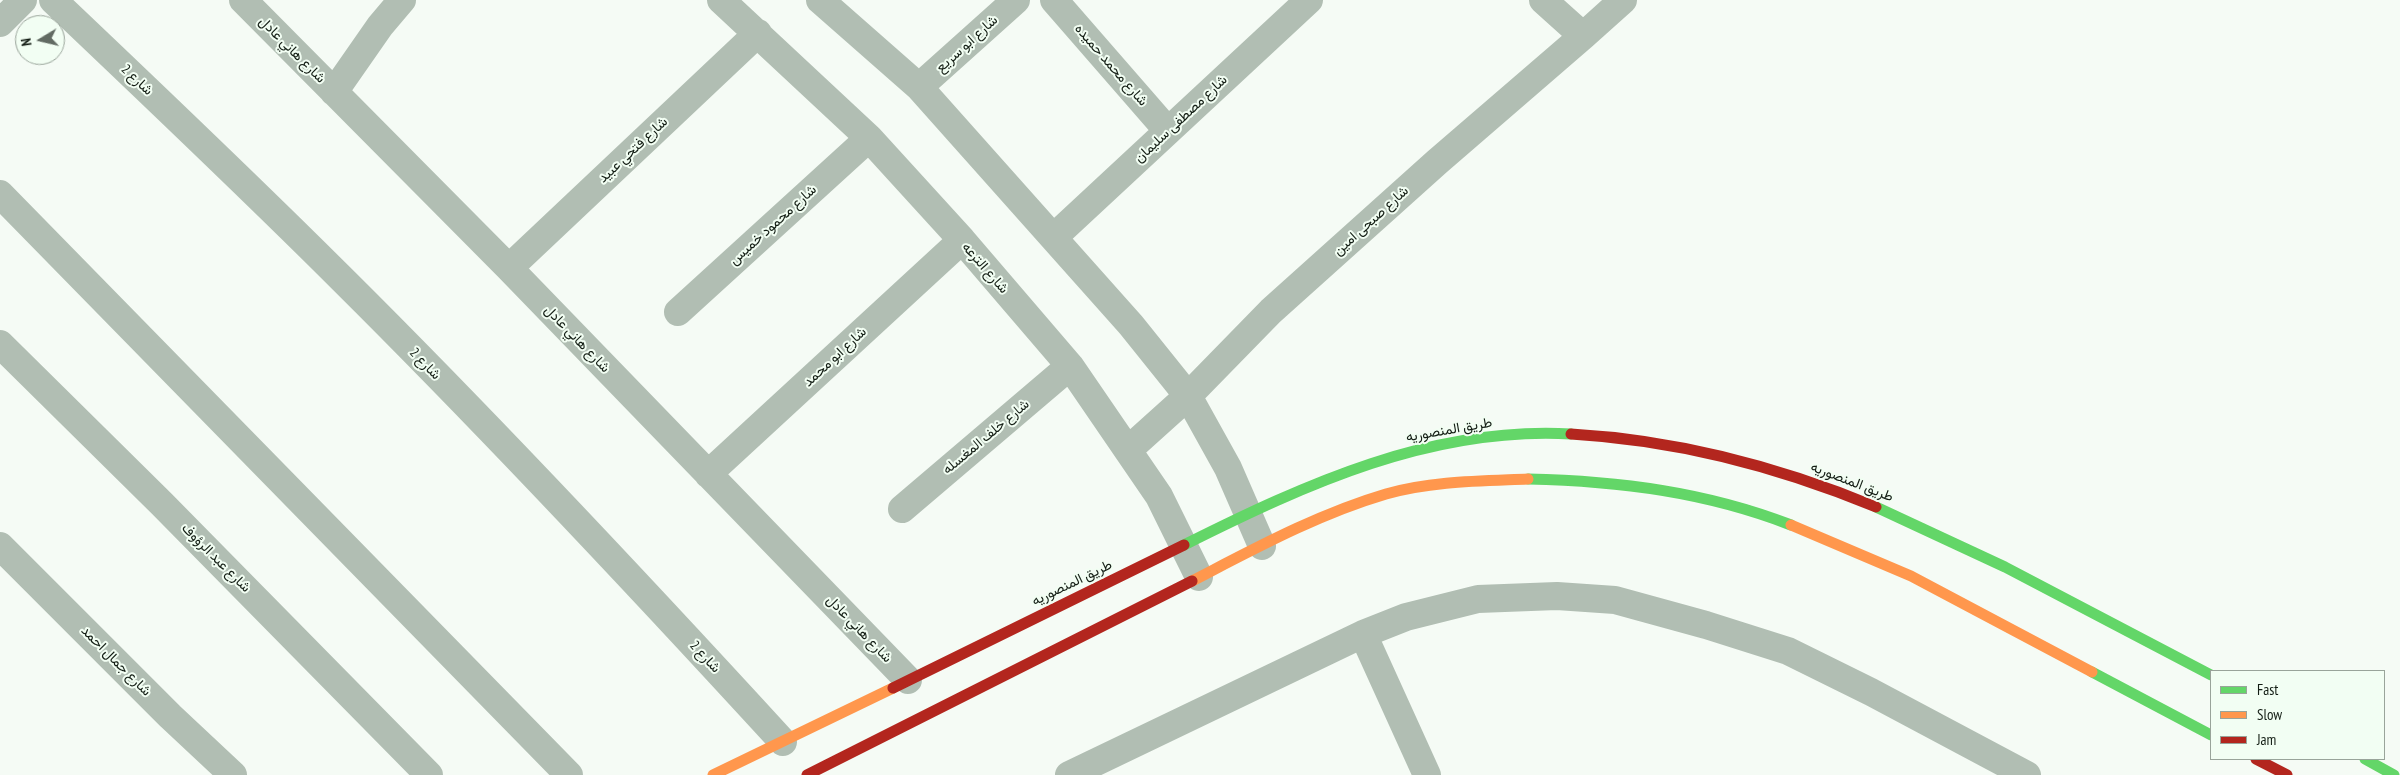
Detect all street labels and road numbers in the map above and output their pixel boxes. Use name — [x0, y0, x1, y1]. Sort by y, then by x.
street label: شارع ابو سريع — [933, 12, 1001, 76]
street label: شارع هاني عادل — [255, 13, 329, 87]
street label: شارع محمد حميده — [1071, 21, 1151, 109]
street label: شارع 2 — [118, 61, 156, 99]
street label: شارع مصطفى سليمان — [1131, 72, 1231, 166]
street label: شارع فتحي عبيد — [595, 114, 671, 186]
street label: شارع محمود خميس — [726, 181, 820, 269]
street label: شارع صبحى امين — [1330, 183, 1412, 259]
street label: شارع الترعه — [958, 239, 1012, 297]
street label: شارع هاني عادل — [541, 302, 613, 376]
street label: شارع ابو محمد — [800, 324, 870, 390]
street label: شارع 2 — [406, 345, 444, 383]
street label: شارع خلف المغسله — [939, 396, 1033, 478]
street label: طريق المنصوريه — [1405, 414, 1493, 446]
street label: طريق المنصوريه — [1808, 459, 1896, 505]
street label: شارع عبد الرؤوف — [178, 520, 254, 596]
street label: طريق المنصوريه — [1029, 556, 1115, 610]
street label: شارع هاني عادل — [823, 592, 895, 666]
street label: شارع جمال احمد — [77, 622, 155, 700]
street label: شارع 2 — [686, 638, 724, 676]

